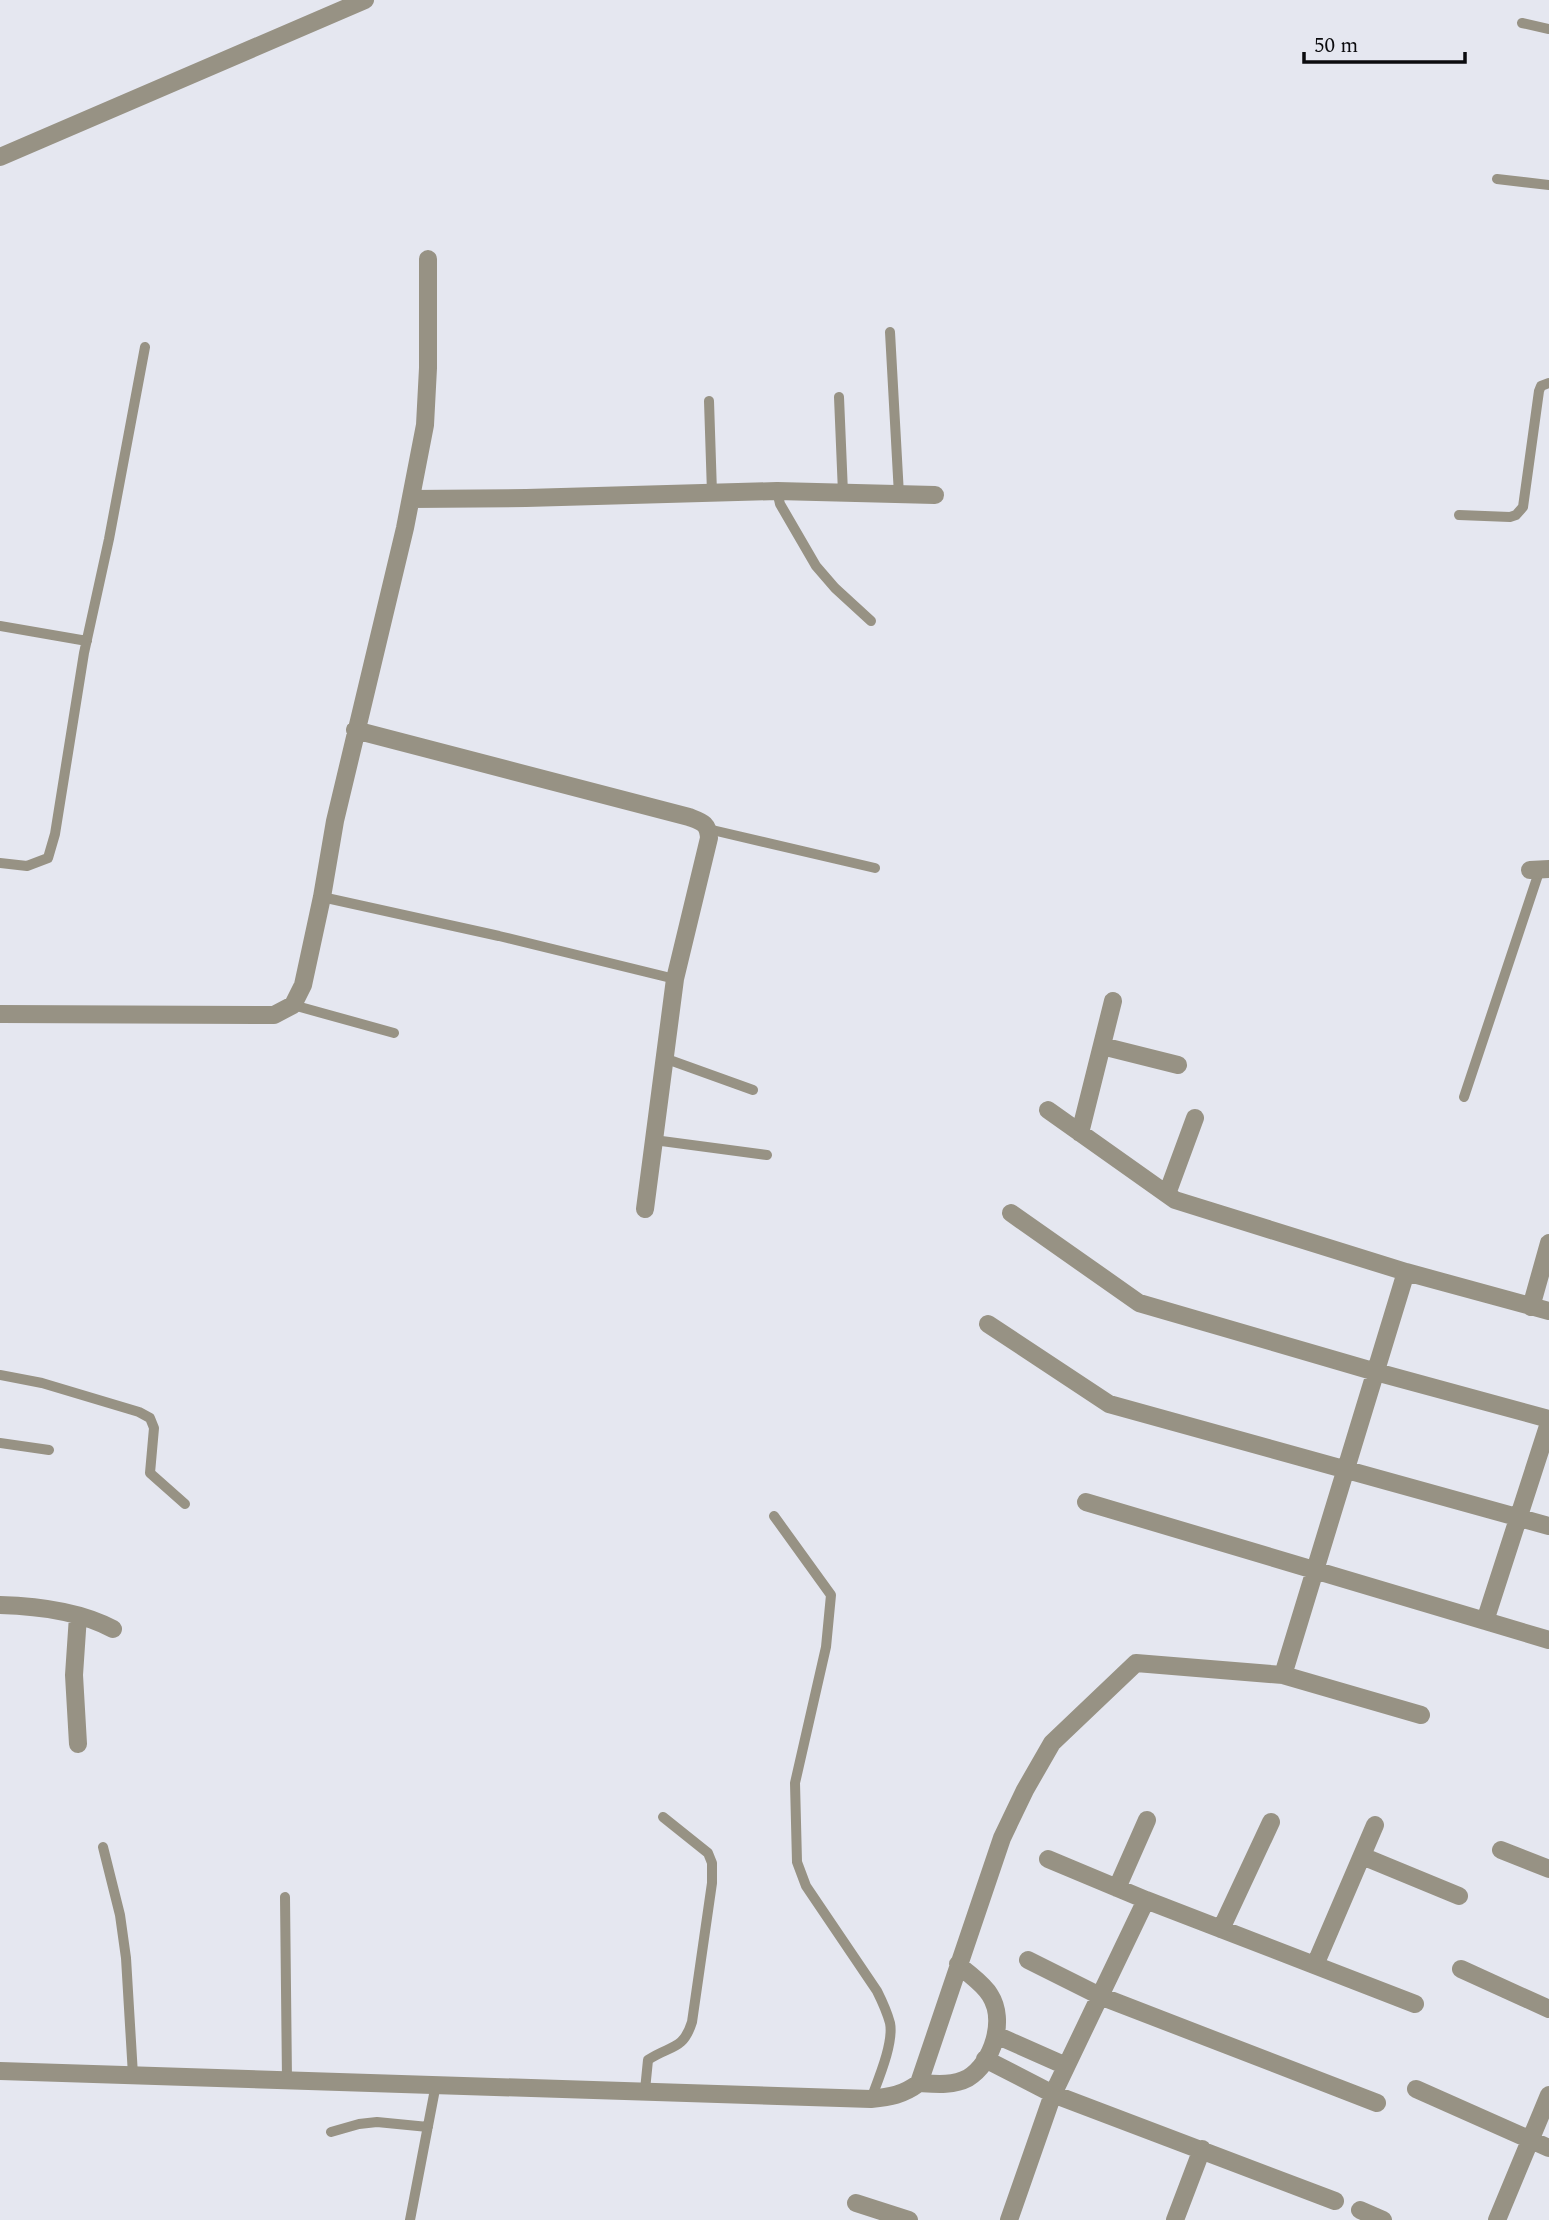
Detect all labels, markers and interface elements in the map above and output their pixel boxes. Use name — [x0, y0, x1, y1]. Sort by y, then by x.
scale bar — [1304, 21, 1465, 65]
text: 50 m — [1314, 30, 1358, 62]

